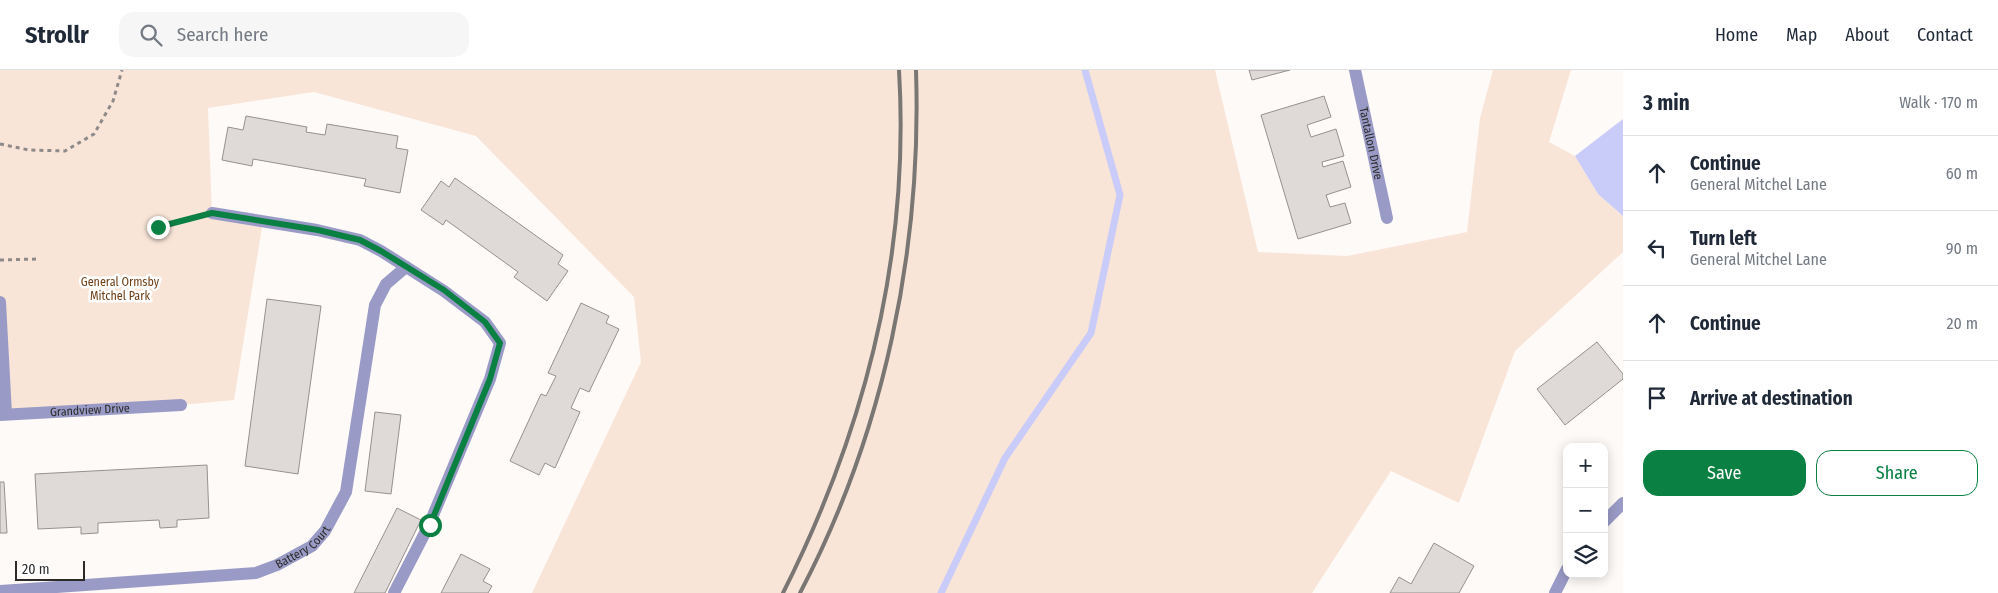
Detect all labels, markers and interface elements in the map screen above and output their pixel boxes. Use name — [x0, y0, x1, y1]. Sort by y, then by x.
search box — [119, 12, 469, 57]
text: Strollr — [25, 21, 89, 49]
icon: search — [137, 21, 165, 49]
text: Search here — [177, 23, 268, 46]
text: Home — [1715, 24, 1758, 46]
text: Map — [1786, 24, 1817, 46]
text: About — [1845, 24, 1889, 46]
text: Contact — [1917, 24, 1973, 46]
text: 3 min — [1643, 90, 1690, 116]
text: Walk · 170 m — [1899, 93, 1978, 112]
street label: Tantallon Drive — [1356, 106, 1386, 181]
text: Continue — [1690, 152, 1761, 175]
icon: ahead — [1643, 159, 1671, 187]
text: 60 m — [1946, 164, 1978, 183]
text: General Mitchel Lane — [1690, 175, 1827, 194]
route end — [147, 216, 170, 239]
text: Turn left — [1690, 227, 1757, 250]
icon: left — [1643, 234, 1671, 262]
text: 90 m — [1946, 239, 1978, 258]
text: General Mitchel Lane — [1690, 250, 1827, 269]
park label: General Ormsby Mitchel Park — [81, 275, 160, 303]
icon: ahead — [1643, 309, 1671, 337]
text: Continue — [1690, 312, 1761, 335]
text: 20 m — [1947, 314, 1978, 333]
icon: arrive — [1643, 384, 1671, 412]
text: Arrive at destination — [1690, 387, 1853, 410]
street label: Grandview Drive — [50, 401, 130, 419]
map controls — [1563, 443, 1608, 578]
button: + — [1563, 443, 1608, 488]
button: Save — [1643, 450, 1806, 496]
button: Share — [1816, 450, 1978, 496]
button: − — [1563, 488, 1608, 533]
route start — [419, 514, 442, 537]
street label: Battery Court — [273, 523, 333, 571]
button: layers — [1563, 533, 1608, 578]
scale bar — [15, 558, 85, 581]
text: 20 m — [22, 561, 50, 578]

